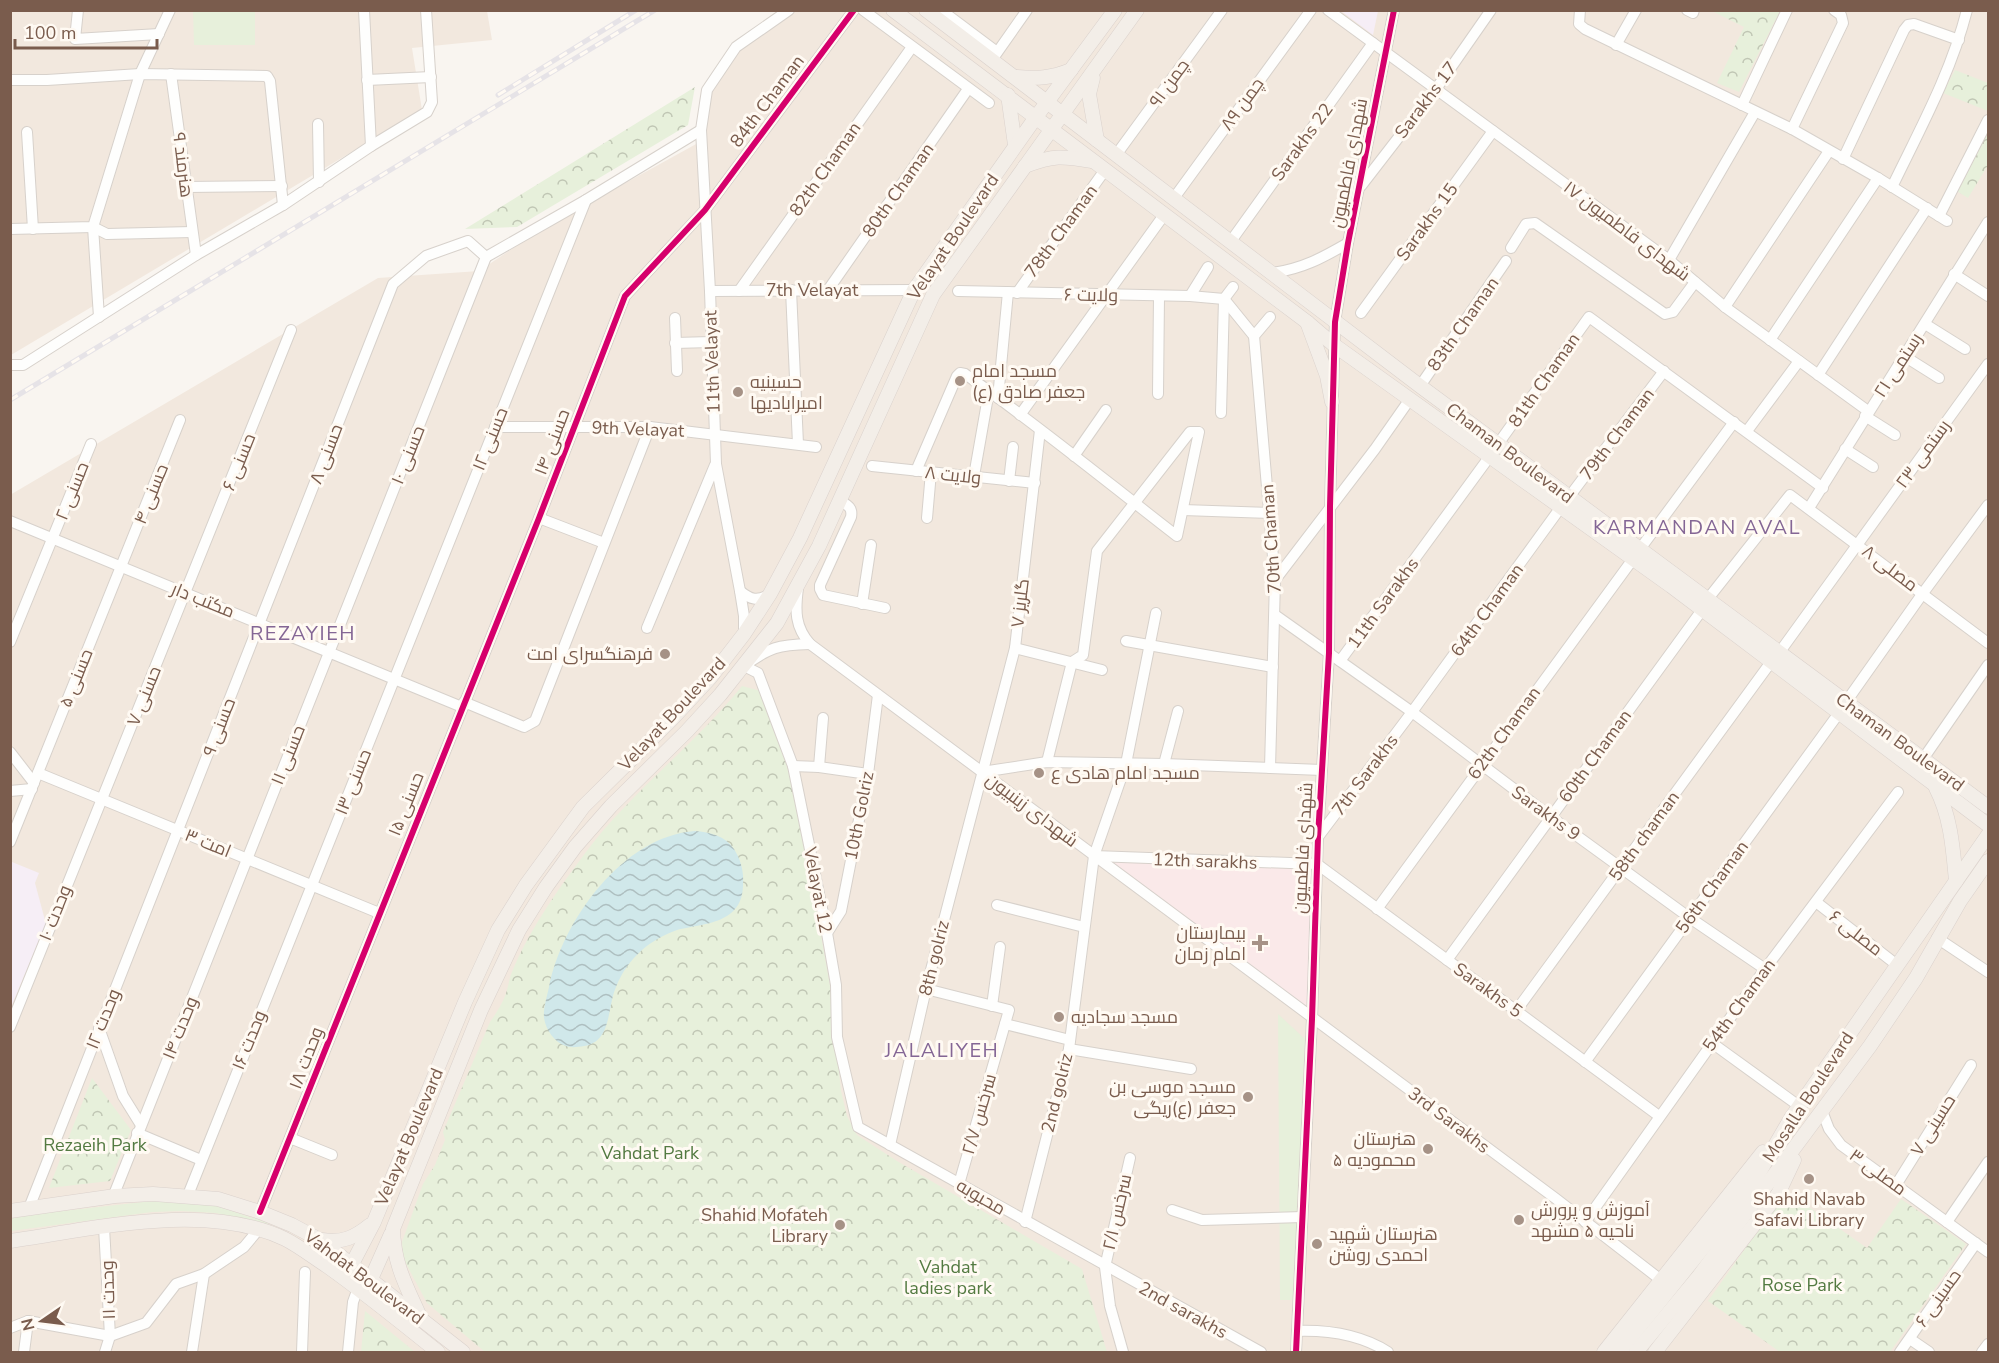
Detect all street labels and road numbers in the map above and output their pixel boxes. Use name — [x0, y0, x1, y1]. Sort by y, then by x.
street label: 84th Chaman — [724, 50, 810, 152]
street label: چمن ۹۱ — [1143, 54, 1195, 112]
street label: Sarakhs 17 — [1389, 57, 1463, 143]
street label: چمن ۸۹ — [1215, 73, 1269, 135]
street label: شهدای فاطمیون — [1325, 96, 1373, 230]
street label: Sarakhs 22 — [1266, 98, 1338, 186]
street label: 82th Chaman — [784, 117, 866, 221]
street label: هنرمند ۹ — [167, 131, 199, 199]
street label: 80th Chaman — [857, 138, 939, 242]
street label: Velayat Boulevard — [901, 169, 1004, 306]
street label: شهدای فاطمیون ۱۷ — [1559, 175, 1695, 287]
street label: Sarakhs 15 — [1391, 178, 1463, 266]
street label: 78th Chaman — [1019, 180, 1103, 282]
street label: 83th Chaman — [1422, 272, 1504, 376]
street label: 7th Velayat — [766, 278, 859, 302]
street label: ولایت ۶ — [1064, 283, 1118, 307]
street label: 11th Velayat — [698, 309, 726, 414]
street label: 81th Chaman — [1503, 328, 1585, 432]
street label: رستمی ۲۱ — [1868, 328, 1928, 402]
street label: 79th Chaman — [1574, 383, 1660, 485]
street label: Chaman Boulevard — [1441, 397, 1579, 509]
street label: حسنی ۱۲ — [466, 404, 514, 474]
street label: حسنی ۱۴ — [528, 406, 576, 478]
street label: 9th Velayat — [591, 415, 685, 443]
street label: رستمی ۲۳ — [1890, 415, 1956, 493]
street label: حسنی ۸ — [304, 421, 348, 487]
street label: حسنی ۱۰ — [385, 422, 431, 488]
street label: حسنی ۶ — [217, 430, 261, 494]
street label: حسنی ۲ — [49, 458, 95, 524]
street label: حسنی ۴ — [128, 460, 174, 528]
street label: ولایت ۸ — [924, 460, 982, 490]
street label: 70th Chaman — [1255, 483, 1287, 595]
street label: مصلی ۸ — [1857, 539, 1923, 597]
street label: 11th Sarakhs — [1342, 553, 1424, 653]
street label: 64th Chaman — [1445, 559, 1529, 661]
street label: مکتب دار — [167, 576, 238, 624]
street label: گلریز ۷ — [1005, 577, 1035, 629]
street label: حسنی ۵ — [53, 645, 99, 711]
street label: Velayat Boulevard — [612, 652, 731, 777]
street label: حسنی ۷ — [121, 663, 167, 729]
street label: 62th Chaman — [1462, 682, 1546, 784]
street label: Chaman Boulevard — [1831, 687, 1969, 797]
street label: حسنی ۹ — [197, 694, 241, 760]
street label: 60th Chaman — [1553, 705, 1637, 807]
street label: حسنی ۱۱ — [265, 722, 311, 788]
street label: 7th Sarakhs — [1326, 729, 1404, 821]
street label: حسنی ۱۳ — [329, 745, 377, 819]
street label: شهدای زینبیون — [981, 767, 1083, 853]
street label: حسنی ۱۵ — [382, 769, 430, 839]
street label: 10th Golriz — [839, 769, 879, 863]
street label: Sarakhs 9 — [1507, 780, 1585, 846]
street label: شهدای فاطمیون — [1288, 782, 1318, 914]
street label: 58th chaman — [1603, 786, 1685, 886]
street label: امت ۳ — [181, 823, 235, 863]
street label: 56th Chaman — [1670, 836, 1754, 938]
street label: Velayat 12 — [798, 844, 838, 935]
street label: 12th sarakhs — [1152, 847, 1258, 875]
street label: وحدت ۱۰ — [33, 881, 77, 945]
street label: مصلی ۶ — [1824, 905, 1888, 961]
street label: 8th golriz — [913, 918, 955, 998]
street label: 54th Chaman — [1697, 954, 1781, 1056]
street label: Sarakhs 5 — [1449, 957, 1527, 1023]
street label: وحدت ۱۲ — [80, 985, 126, 1053]
street label: وحدت ۱۴ — [157, 993, 203, 1063]
street label: وحدت ۱۶ — [226, 1007, 272, 1073]
street label: وحدت ۱۸ — [283, 1023, 329, 1093]
street label: Mosalla Boulevard — [1757, 1027, 1859, 1167]
street label: 2nd golriz — [1036, 1051, 1078, 1135]
street label: Velayat Boulevard — [369, 1064, 449, 1211]
street label: سرخس ۲/۷ — [956, 1071, 1002, 1157]
street label: 3rd Sarakhs — [1403, 1081, 1495, 1159]
street label: حسینی ۷ — [1905, 1090, 1961, 1160]
street label: مصلی ۳ — [1845, 1143, 1911, 1201]
street label: سرخس ۲/۱ — [1097, 1172, 1137, 1252]
street label: محبوبه — [952, 1173, 1010, 1221]
street label: Vahdat Boulevard — [298, 1223, 429, 1330]
street label: وحدت ۱۱ — [95, 1260, 121, 1320]
street label: حسینی ۶ — [1909, 1264, 1967, 1332]
street label: 2nd sarakhs — [1134, 1276, 1232, 1344]

